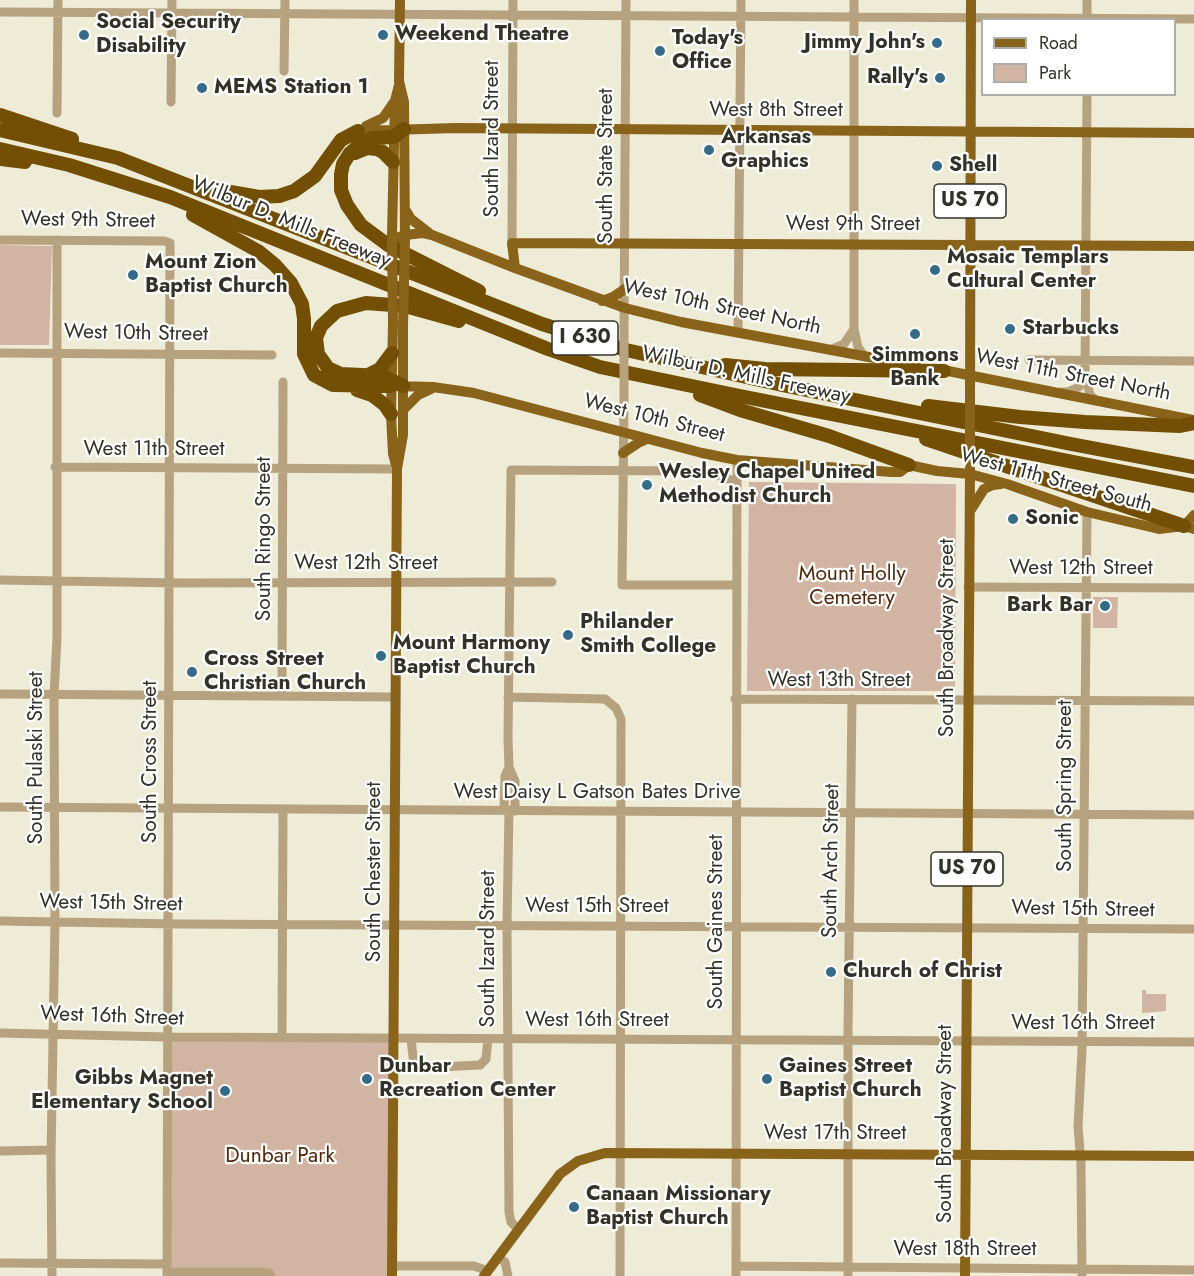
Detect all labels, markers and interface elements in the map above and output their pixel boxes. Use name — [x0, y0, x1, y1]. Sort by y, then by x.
place label: Social Security Disability — [96, 10, 241, 60]
legend — [981, 18, 1176, 96]
place label: Weekend Theatre — [395, 22, 569, 48]
place label: Today's Office — [672, 26, 743, 76]
marker: Social Security Disability — [77, 28, 91, 42]
marker: Weekend Theatre — [376, 28, 390, 42]
place label: Jimmy John's — [804, 30, 925, 56]
text: Road — [1039, 30, 1078, 56]
marker: Jimmy John's — [930, 36, 944, 50]
marker: Today's Office — [653, 44, 667, 58]
text: Park — [1039, 60, 1071, 86]
street label: South Izard Street — [480, 61, 506, 217]
place label: Rally's — [867, 65, 928, 91]
marker: Rally's — [933, 71, 947, 85]
place label: MEMS Station 1 — [214, 75, 369, 101]
marker: MEMS Station 1 — [195, 81, 209, 95]
street label: South State Street — [594, 88, 620, 244]
street label: West 8th Street — [709, 98, 843, 124]
place label: Arkansas Graphics — [721, 125, 811, 175]
marker: Arkansas Graphics — [702, 143, 716, 157]
place label: Shell — [949, 153, 997, 179]
marker: Shell — [930, 159, 944, 173]
street label: Wilbur D. Mills Freeway — [188, 172, 394, 274]
road number: US 70 — [934, 184, 1006, 218]
street label: West 9th Street — [21, 207, 155, 235]
street label: West 9th Street — [786, 212, 920, 238]
place label: Mosaic Templars Cultural Center — [947, 245, 1109, 295]
place label: Mount Zion Baptist Church — [145, 250, 288, 300]
marker: Mosaic Templars Cultural Center — [928, 263, 942, 277]
marker: Mount Zion Baptist Church — [126, 268, 140, 282]
street label: West 10th Street North — [621, 275, 823, 341]
place label: Starbucks — [1022, 316, 1119, 342]
street label: West 10th Street — [64, 320, 208, 348]
road number: I 630 — [552, 321, 618, 355]
marker: Starbucks — [1003, 322, 1017, 336]
marker: Simmons Bank — [908, 327, 922, 341]
street label: Wilbur D. Mills Freeway — [639, 342, 853, 410]
place label: Simmons Bank — [871, 343, 959, 393]
street label: West 11th Street North — [973, 345, 1173, 407]
street label: West 10th Street — [581, 389, 727, 449]
street label: West 11th Street — [83, 437, 225, 463]
street label: West 11th Street South — [957, 443, 1155, 519]
street label: South Ringo Street — [252, 457, 278, 621]
place label: Wesley Chapel United Methodist Church — [659, 460, 875, 510]
marker: Wesley Chapel United Methodist Church — [640, 478, 654, 492]
place label: Sonic — [1025, 506, 1079, 532]
marker: Sonic — [1006, 512, 1020, 526]
street label: South Broadway Street — [935, 539, 961, 737]
street label: West 12th Street — [294, 551, 438, 577]
street label: West 12th Street — [1009, 556, 1153, 582]
park label: Mount Holly Cemetery — [798, 562, 906, 612]
place label: Bark Bar — [1007, 593, 1093, 619]
marker: Bark Bar — [1098, 599, 1112, 613]
place label: Philander Smith College — [580, 610, 716, 660]
marker: Philander Smith College — [561, 628, 575, 642]
place label: Mount Harmony Baptist Church — [393, 631, 550, 681]
place label: Cross Street Christian Church — [204, 647, 366, 697]
marker: Mount Harmony Baptist Church — [374, 649, 388, 663]
marker: Cross Street Christian Church — [185, 665, 199, 679]
street label: West 13th Street — [767, 668, 911, 694]
street label: South Pulaski Street — [24, 672, 50, 844]
street label: South Cross Street — [138, 681, 164, 843]
street label: South Spring Street — [1053, 700, 1079, 872]
street label: West Daisy L Gatson Bates Drive — [453, 780, 741, 806]
street label: South Chester Street — [362, 782, 388, 962]
street label: South Arch Street — [818, 784, 846, 938]
street label: South Gaines Street — [704, 835, 730, 1009]
road number: US 70 — [931, 852, 1003, 886]
street label: South Izard Street — [476, 871, 502, 1027]
street label: West 15th Street — [39, 890, 183, 918]
street label: West 15th Street — [525, 894, 669, 920]
street label: West 15th Street — [1011, 896, 1155, 924]
place label: Church of Christ — [843, 959, 1002, 985]
marker: Church of Christ — [824, 965, 838, 979]
street label: West 16th Street — [40, 1002, 184, 1032]
street label: West 16th Street — [525, 1008, 669, 1034]
street label: West 16th Street — [1011, 1011, 1155, 1037]
street label: South Broadway Street — [933, 1025, 959, 1223]
place label: Dunbar Recreation Center — [379, 1054, 556, 1104]
place label: Gaines Street Baptist Church — [779, 1054, 922, 1104]
place label: Gibbs Magnet Elementary School — [31, 1066, 213, 1116]
marker: Dunbar Recreation Center — [360, 1072, 374, 1086]
marker: Gaines Street Baptist Church — [760, 1072, 774, 1086]
marker: Gibbs Magnet Elementary School — [218, 1084, 232, 1098]
street label: West 17th Street — [764, 1121, 906, 1147]
park label: Dunbar Park — [225, 1144, 335, 1170]
place label: Canaan Missionary Baptist Church — [586, 1182, 771, 1232]
marker: Canaan Missionary Baptist Church — [567, 1200, 581, 1214]
street label: West 18th Street — [893, 1237, 1037, 1263]

